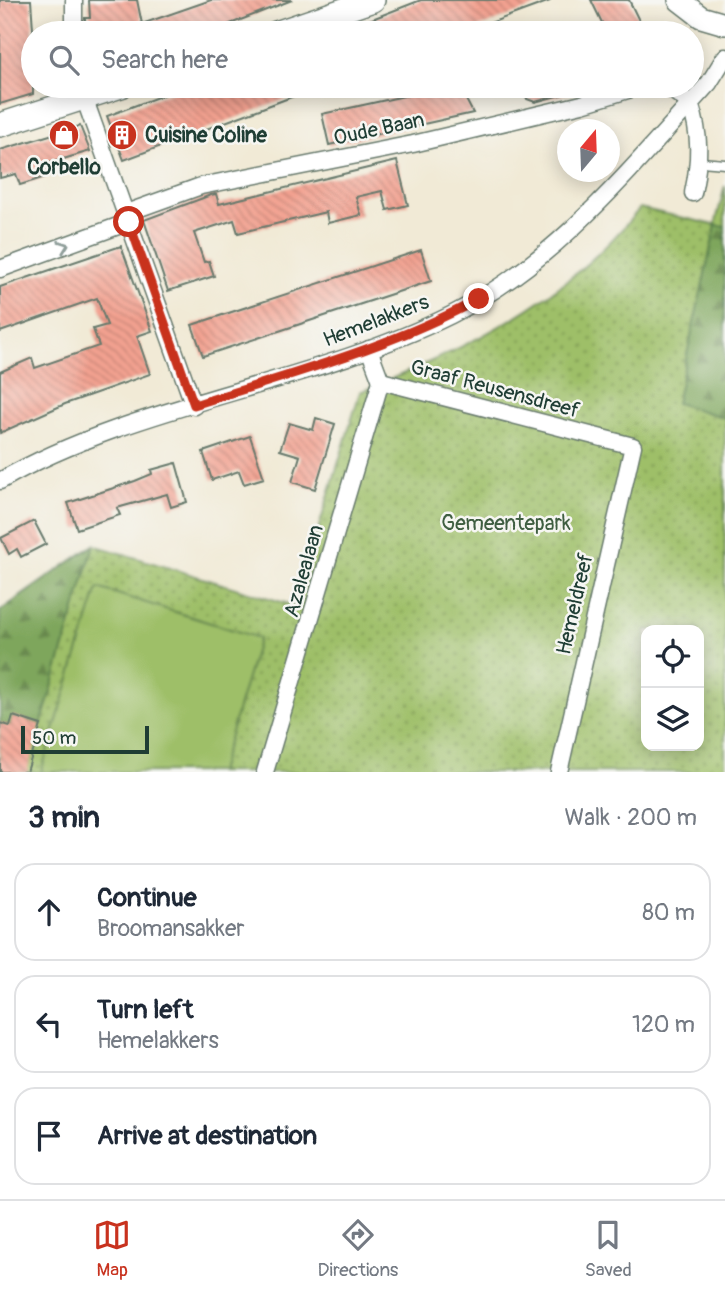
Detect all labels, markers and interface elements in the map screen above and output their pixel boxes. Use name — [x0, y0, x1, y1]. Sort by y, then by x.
search box — [21, 21, 704, 98]
icon: search — [45, 41, 83, 79]
text: Search here — [101, 44, 228, 76]
street label: Oude Baan — [331, 106, 427, 152]
shop icon: Corbello — [47, 118, 81, 152]
building icon: Cuisine Coline — [105, 118, 139, 152]
north arrow — [557, 119, 620, 182]
place label: Cuisine Coline — [145, 122, 268, 149]
place label: Corbello — [27, 154, 102, 181]
route start — [113, 206, 144, 237]
one-way arrow — [57, 240, 69, 254]
route end — [463, 283, 494, 314]
street label: Hemelakkers — [319, 288, 433, 354]
street label: Graaf Reusensdreef — [408, 353, 583, 425]
park label: Gemeentepark — [441, 510, 571, 537]
street label: Azalealaan — [278, 522, 330, 620]
street label: Hemeldreef — [550, 550, 600, 657]
map controls — [641, 625, 704, 751]
button: locate — [641, 625, 704, 688]
button: layers — [641, 688, 704, 751]
scale bar — [21, 723, 149, 755]
text: 50 m — [32, 726, 76, 750]
text: 3 min — [28, 799, 100, 836]
text: Walk · 200 m — [564, 803, 697, 832]
text: Continue — [97, 882, 197, 914]
icon: ahead — [30, 893, 68, 931]
text: 80 m — [642, 898, 695, 927]
text: Broomansakker — [97, 914, 244, 943]
text: Turn left — [97, 994, 193, 1026]
icon: left — [30, 1005, 68, 1043]
text: 120 m — [632, 1010, 695, 1039]
text: Hemelakkers — [97, 1026, 219, 1055]
icon: arrive — [30, 1117, 68, 1155]
text: Arrive at destination — [97, 1120, 317, 1152]
tab: Map — [93, 1216, 131, 1282]
tab: Directions — [318, 1216, 398, 1282]
tab: Saved — [585, 1216, 632, 1282]

